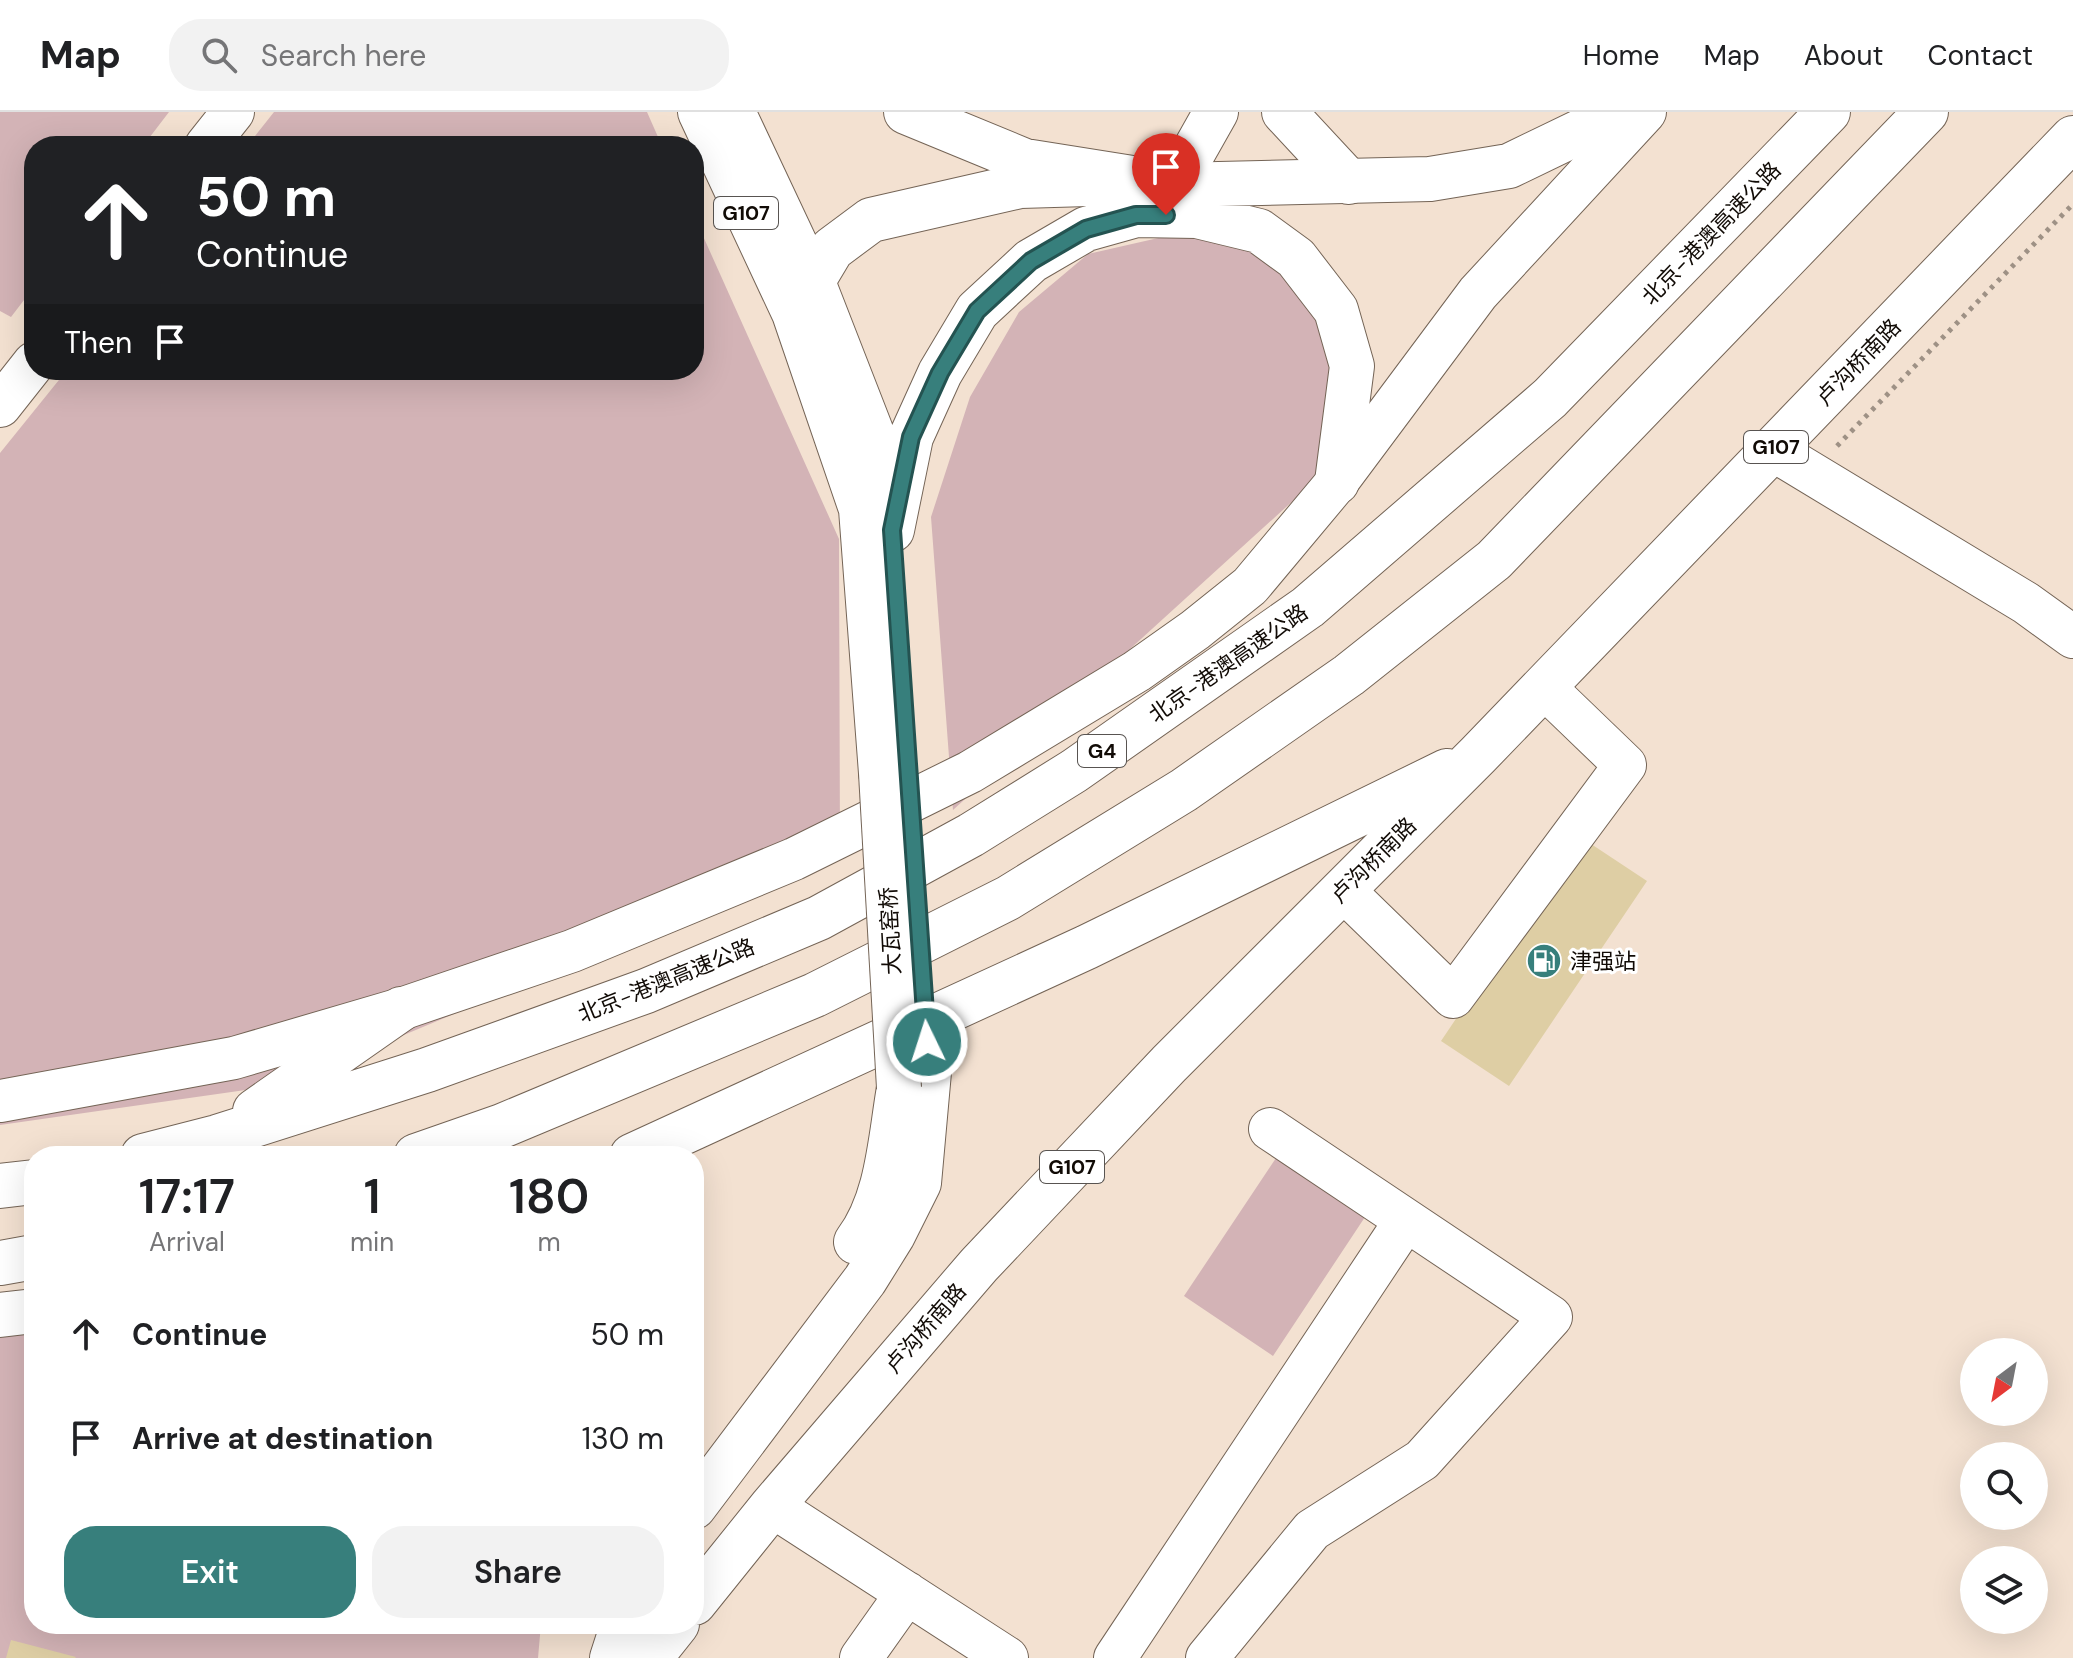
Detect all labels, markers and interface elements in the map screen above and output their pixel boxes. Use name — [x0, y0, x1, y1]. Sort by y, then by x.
search box — [169, 19, 729, 91]
text: Map — [40, 30, 121, 80]
icon: search — [197, 33, 241, 77]
text: Search here — [261, 36, 426, 75]
text: Home — [1583, 37, 1659, 74]
text: Map — [1703, 37, 1760, 74]
text: About — [1804, 37, 1883, 74]
text: Contact — [1927, 37, 2033, 74]
pin — [1132, 133, 1200, 215]
icon: arrive — [1144, 145, 1188, 189]
street label: 北京-港澳高速公路 — [1636, 156, 1787, 311]
text: 50 m — [196, 160, 336, 233]
icon: ahead — [64, 168, 168, 272]
road number: G107 — [714, 197, 778, 229]
text: Continue — [196, 231, 348, 278]
street label: 卢沟桥南路 — [1810, 313, 1907, 412]
icon: arrive — [148, 320, 192, 364]
text: Then — [64, 323, 132, 362]
road number: G107 — [1744, 431, 1808, 463]
street label: 北京-港澳高速公路 — [1143, 598, 1314, 729]
road number: G4 — [1078, 735, 1126, 767]
street label: 卢沟桥南路 — [1324, 811, 1423, 910]
street label: 大瓦窑桥 — [874, 886, 907, 976]
street label: 北京-港澳高速公路 — [574, 932, 759, 1029]
fuel station icon: 津强站 — [1525, 942, 1563, 980]
place label: 津强站 — [1570, 947, 1636, 976]
position arrow — [885, 1000, 969, 1084]
road number: G107 — [1040, 1151, 1104, 1183]
text: 17:17 — [139, 1165, 235, 1228]
text: 1 — [364, 1165, 380, 1228]
text: 180 — [509, 1165, 589, 1228]
text: Arrival — [149, 1225, 225, 1259]
text: min — [350, 1225, 394, 1259]
text: m — [538, 1225, 561, 1259]
street label: 卢沟桥南路 — [878, 1277, 972, 1379]
icon: ahead — [64, 1312, 108, 1356]
text: Continue — [132, 1315, 267, 1354]
text: 50 m — [590, 1315, 664, 1354]
north arrow — [1960, 1338, 2048, 1426]
map controls — [1960, 1338, 2048, 1634]
icon: arrive — [64, 1416, 108, 1460]
text: Arrive at destination — [132, 1419, 433, 1458]
text: 130 m — [582, 1419, 664, 1458]
button: search — [1960, 1442, 2048, 1530]
button: Exit — [64, 1526, 356, 1618]
button: Share — [372, 1526, 664, 1618]
button: layers — [1960, 1546, 2048, 1634]

